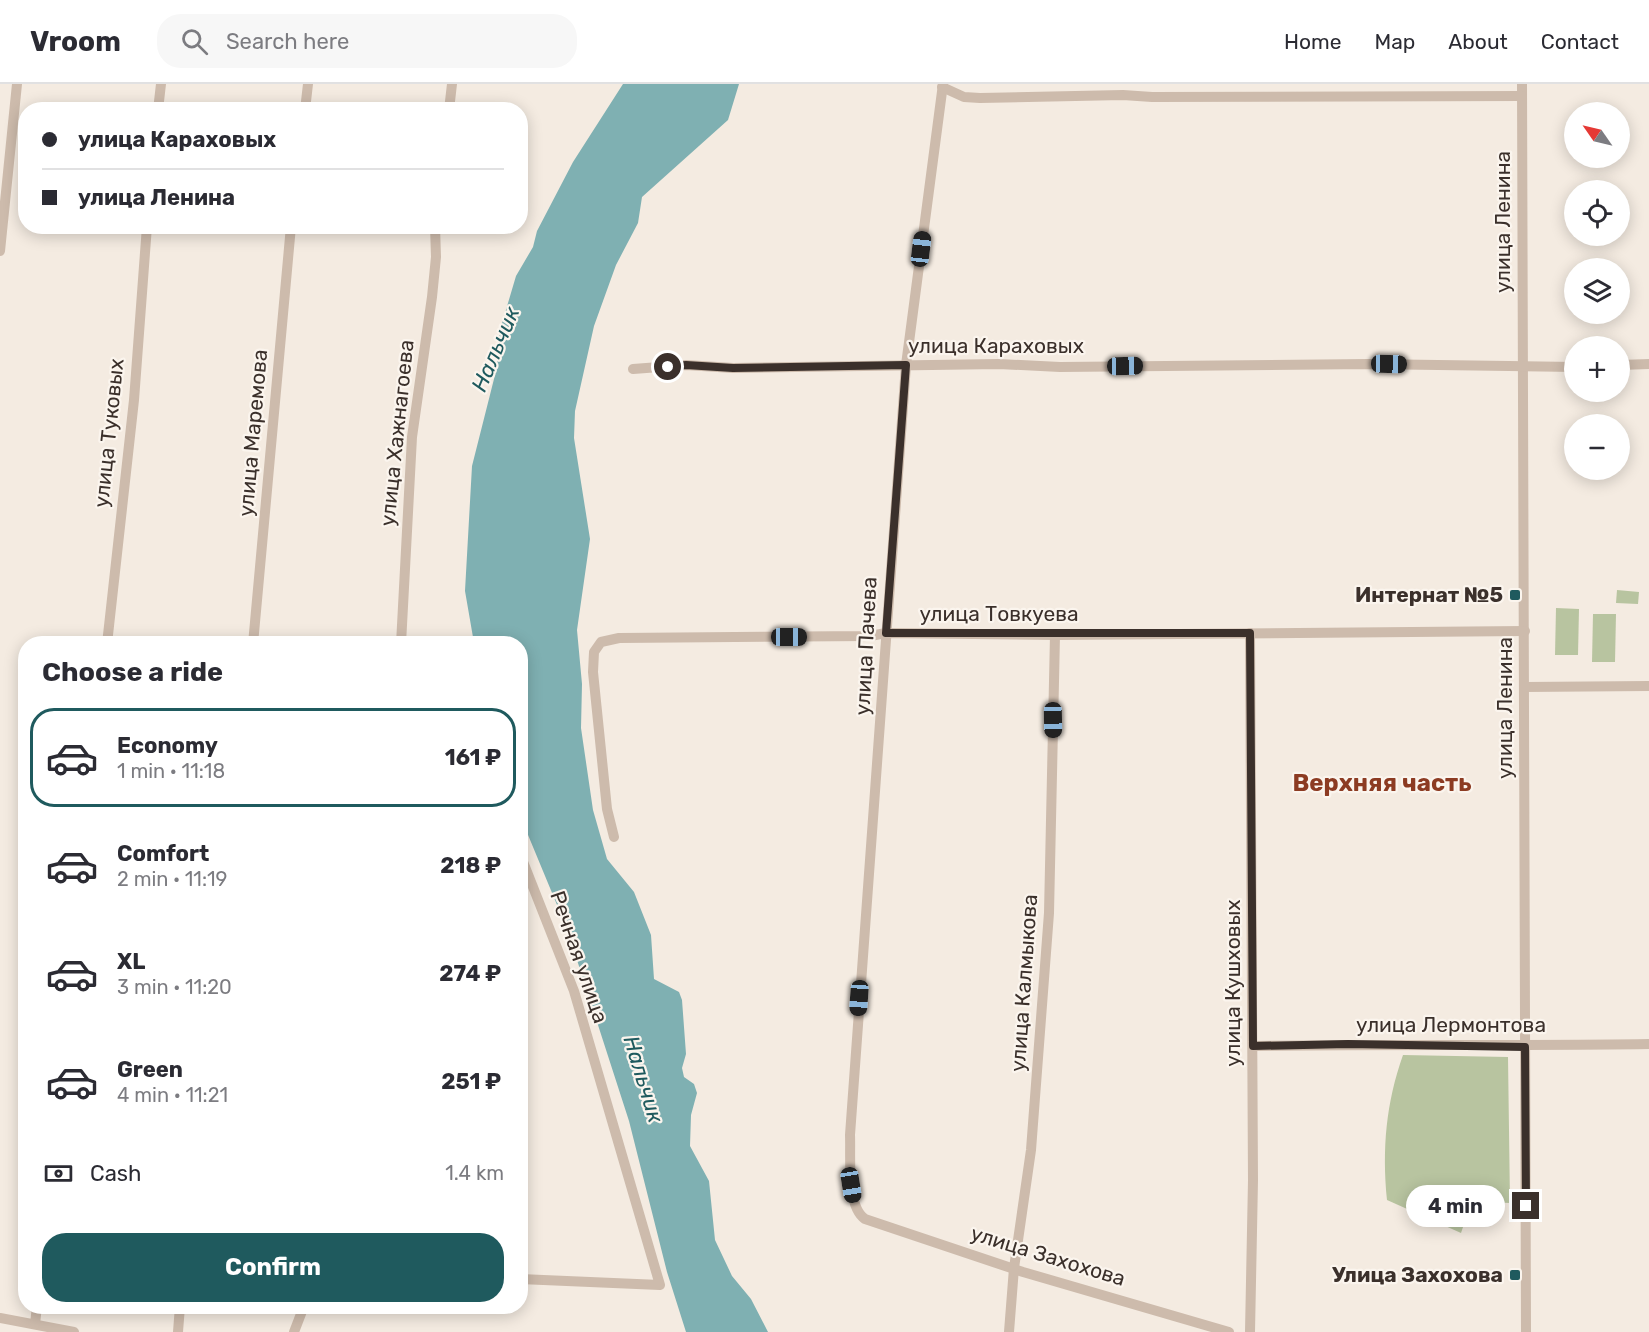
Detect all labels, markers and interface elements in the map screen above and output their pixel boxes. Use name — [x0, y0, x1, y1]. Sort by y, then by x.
search box — [157, 14, 577, 68]
text: Vroom — [30, 25, 121, 58]
icon: search — [178, 25, 211, 58]
text: Search here — [226, 28, 349, 55]
text: Home — [1284, 29, 1341, 54]
text: Map — [1374, 29, 1415, 54]
text: About — [1448, 29, 1508, 54]
text: Contact — [1541, 29, 1619, 54]
north arrow — [1564, 102, 1630, 168]
map controls — [1564, 102, 1630, 480]
text: улица Караховых — [78, 126, 276, 153]
street label: улица Ленина — [1490, 151, 1515, 293]
button: locate — [1564, 180, 1630, 246]
text: улица Ленина — [78, 184, 235, 211]
car — [910, 230, 932, 268]
button: layers — [1564, 258, 1630, 324]
water label: Нальчик — [466, 302, 526, 396]
street label: улица Караховых — [908, 333, 1084, 358]
button: + — [1564, 336, 1630, 402]
street label: улица Хажнагоева — [374, 338, 419, 528]
street label: улица Маремова — [233, 348, 272, 518]
route start — [654, 353, 681, 380]
car — [1371, 355, 1407, 373]
street label: улица Туковых — [88, 357, 129, 509]
car — [1107, 357, 1143, 375]
button: − — [1564, 414, 1630, 480]
street label: улица Пачева — [849, 576, 882, 716]
place label: Интернат №5 — [1355, 582, 1503, 607]
marker: Интернат №5 — [1508, 588, 1522, 602]
street label: улица Товкуева — [919, 601, 1079, 626]
car — [771, 628, 807, 646]
street label: улица Ленина — [1492, 637, 1517, 779]
text: Choose a ride — [42, 656, 223, 688]
car — [1044, 702, 1062, 738]
icon: car — [45, 731, 99, 785]
text: Economy — [117, 732, 218, 759]
text: 161 ₽ — [445, 744, 501, 771]
text: 1 min · 11:18 — [117, 759, 225, 783]
district label: Верхняя часть — [1292, 769, 1472, 797]
icon: car — [45, 839, 99, 893]
text: Comfort — [117, 840, 209, 867]
text: 218 ₽ — [440, 852, 501, 879]
text: 2 min · 11:19 — [117, 867, 227, 891]
street label: Речная улица — [545, 887, 614, 1026]
street label: улица Калмыкова — [1005, 893, 1042, 1073]
street label: улица Кушховых — [1220, 899, 1245, 1067]
icon: car — [45, 947, 99, 1001]
text: XL — [117, 948, 145, 975]
text: 274 ₽ — [439, 960, 501, 987]
text: 3 min · 11:20 — [117, 975, 232, 999]
car — [849, 979, 869, 1017]
street label: улица Лермонтова — [1356, 1012, 1546, 1037]
water label: Нальчик — [618, 1032, 670, 1126]
icon: car — [45, 1055, 99, 1109]
text: Green — [117, 1056, 183, 1083]
text: 251 ₽ — [441, 1068, 501, 1095]
text: 4 min · 11:21 — [117, 1083, 228, 1107]
icon: cash — [42, 1157, 75, 1190]
text: Cash — [90, 1160, 141, 1187]
text: 1.4 km — [445, 1161, 504, 1185]
car — [839, 1166, 863, 1204]
callout: 4 min — [1406, 1185, 1505, 1227]
route end — [1512, 1192, 1539, 1219]
text: 4 min — [1428, 1194, 1483, 1218]
street label: улица Захохова — [968, 1220, 1128, 1291]
button: Confirm — [42, 1233, 504, 1302]
place label: Улица Захохова — [1332, 1262, 1503, 1287]
marker: Улица Захохова — [1508, 1268, 1522, 1282]

